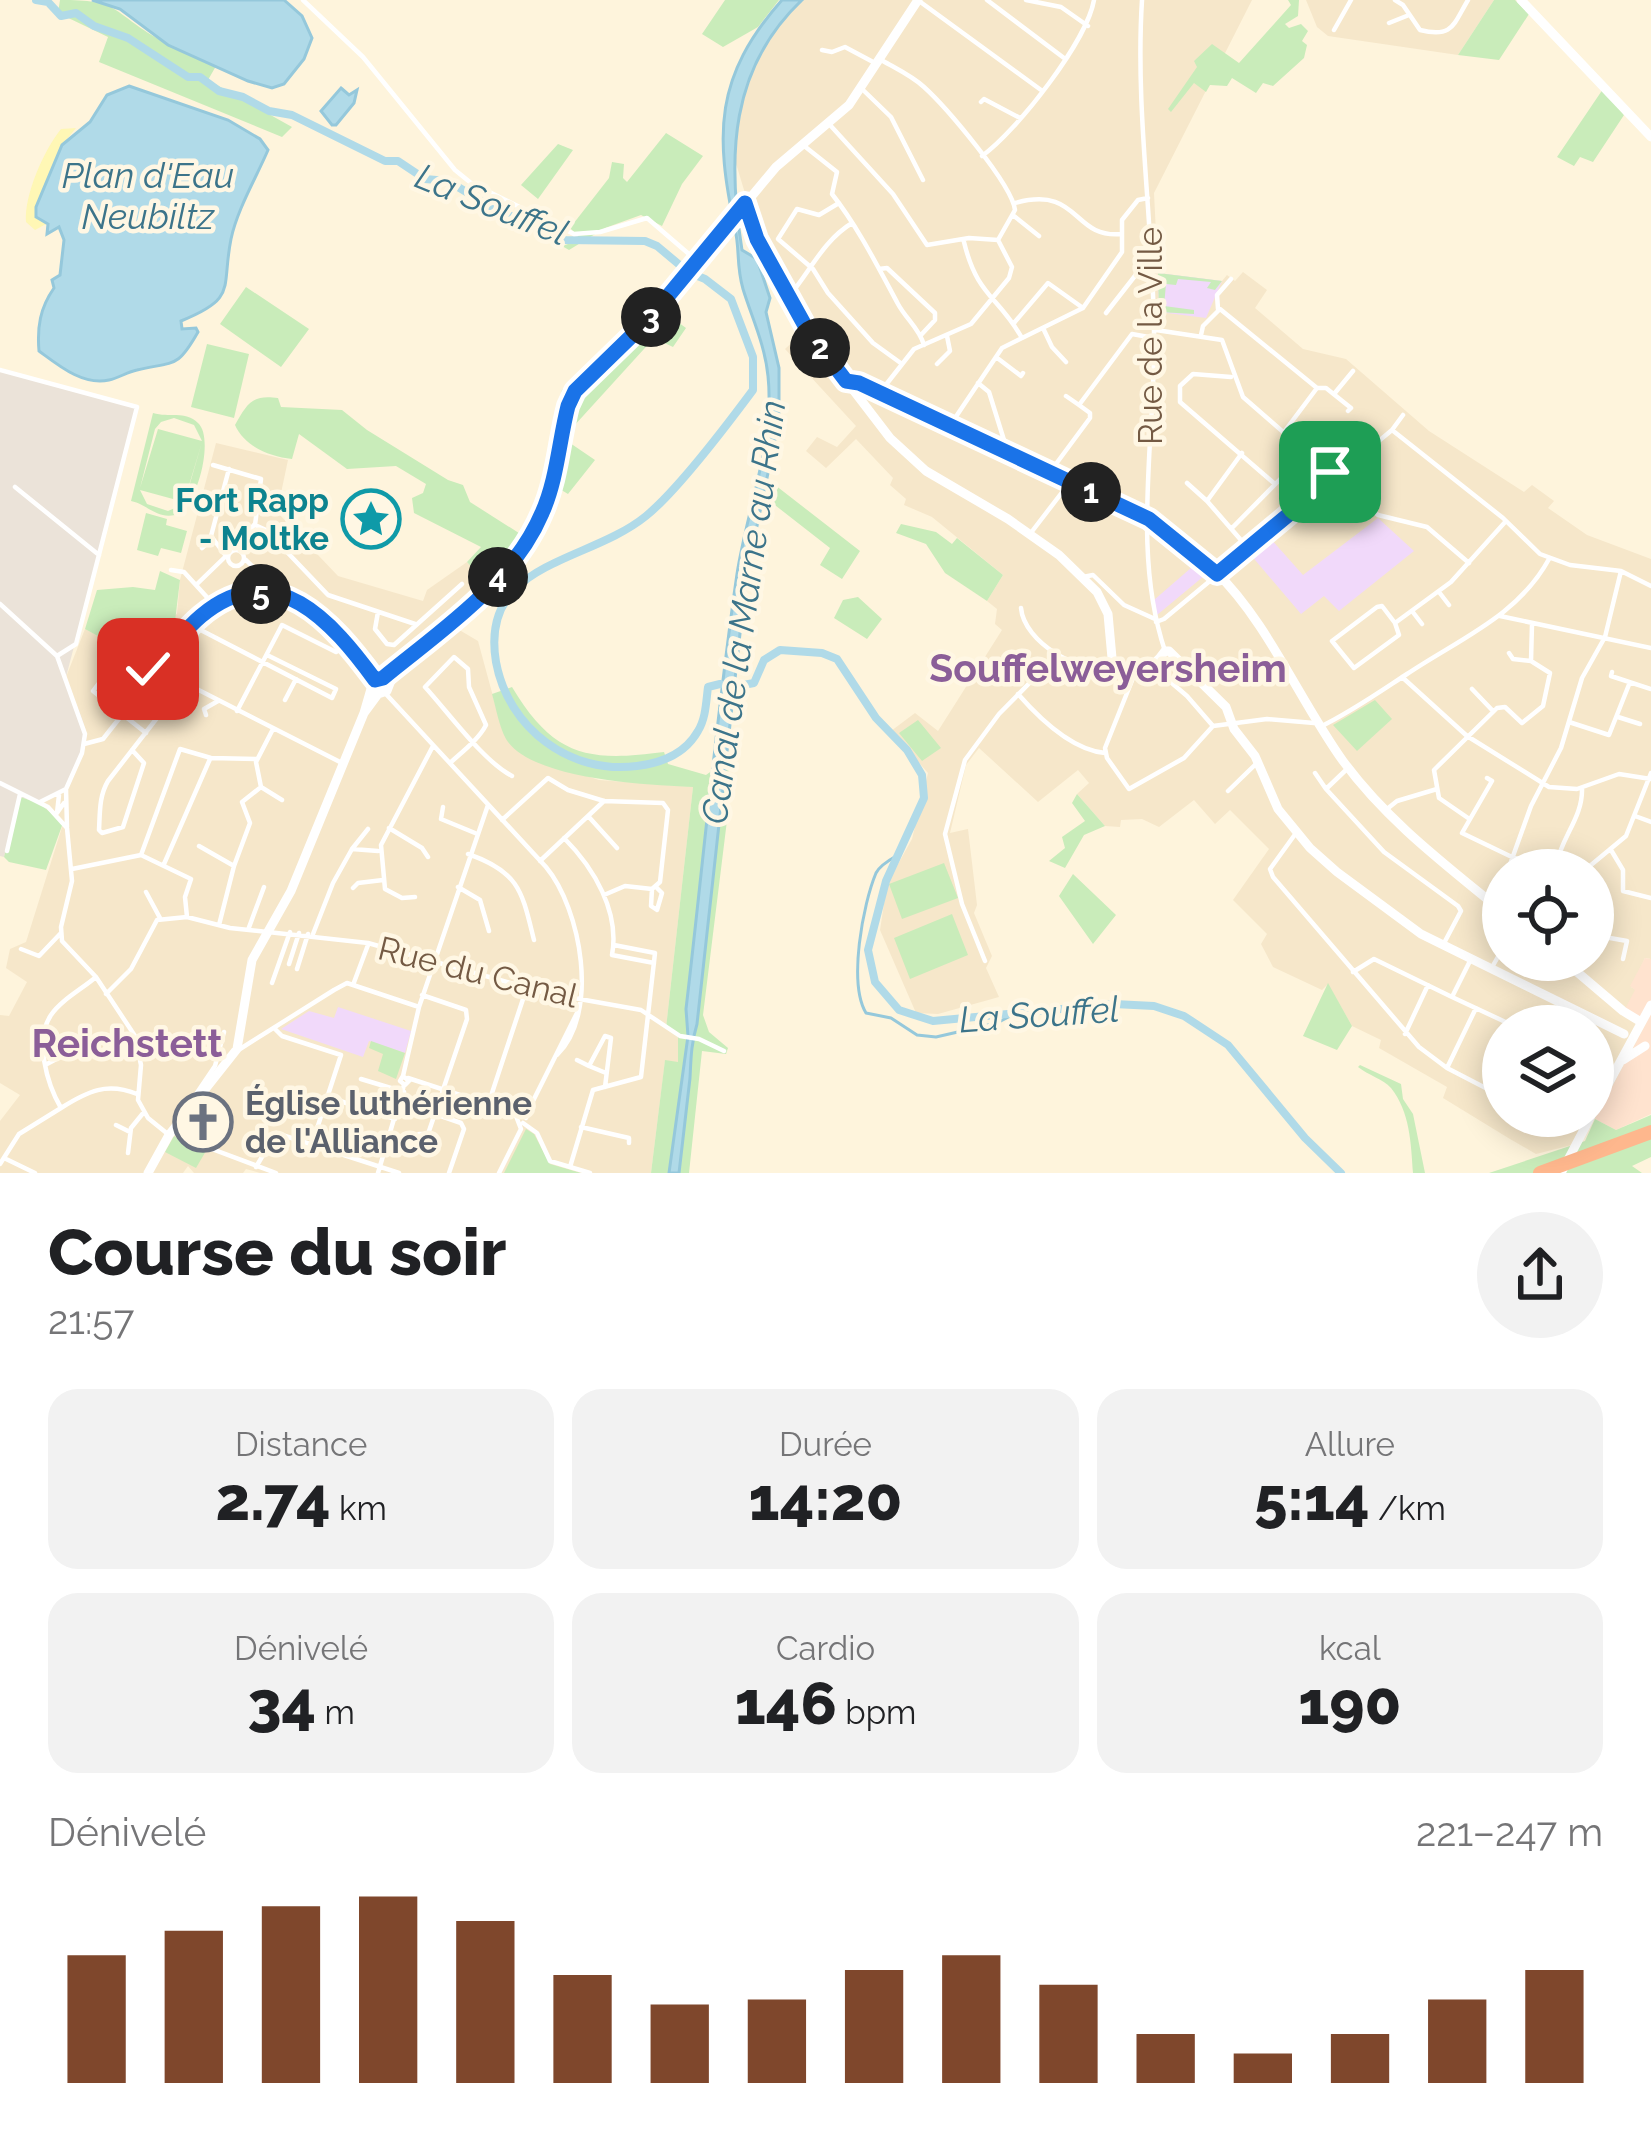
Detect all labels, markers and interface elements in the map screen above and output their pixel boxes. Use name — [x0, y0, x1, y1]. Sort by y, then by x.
water label: Plan d'Eau Neubiltz — [62, 154, 234, 237]
water label: La Souffel — [410, 154, 574, 254]
street label: Rue de la Ville — [1131, 227, 1170, 445]
pin: 3 — [621, 287, 681, 347]
text: 3 — [642, 297, 660, 336]
pin: 2 — [790, 318, 850, 378]
text: 2 — [811, 328, 829, 367]
water label: Canal de la Marne au Rhin — [692, 397, 794, 827]
pin — [1279, 421, 1381, 523]
icon: arrive — [1297, 439, 1363, 505]
pin: 1 — [1061, 462, 1121, 522]
text: 1 — [1083, 472, 1099, 511]
place label: Fort Rapp - Moltke — [175, 481, 329, 558]
place icon: Fort Rapp - Moltke — [340, 488, 402, 550]
pin: 4 — [468, 547, 528, 607]
text: 4 — [489, 557, 507, 596]
pin: 5 — [231, 564, 291, 624]
text: 5 — [252, 574, 270, 613]
pin — [97, 618, 199, 720]
icon: check — [115, 636, 181, 702]
district label: Souffelweyersheim — [929, 645, 1287, 691]
map controls — [1482, 849, 1614, 1137]
button: locate — [1482, 849, 1614, 981]
street label: Rue du Canal — [374, 928, 583, 1016]
water label: La Souffel — [958, 987, 1120, 1041]
button: layers — [1482, 1005, 1614, 1137]
district label: Reichstett — [31, 1020, 223, 1066]
place label: Église luthérienne de l'Alliance — [245, 1084, 532, 1161]
church icon: Église luthérienne de l'Alliance — [172, 1091, 234, 1153]
button: share — [1477, 1212, 1603, 1338]
text: Course du soir — [48, 1213, 506, 1290]
text: 21:57 — [48, 1297, 134, 1343]
text: Distance — [235, 1425, 367, 1464]
text: Durée — [779, 1425, 872, 1464]
text: Allure — [1305, 1425, 1395, 1464]
text: 2.74 — [215, 1464, 331, 1534]
text: 14:20 — [749, 1464, 902, 1534]
text: 5:14 — [1254, 1464, 1370, 1534]
text: km — [331, 1489, 387, 1528]
text: /km — [1370, 1489, 1446, 1528]
text: Dénivelé — [234, 1629, 368, 1668]
text: Cardio — [776, 1629, 875, 1668]
text: kcal — [1319, 1629, 1381, 1668]
text: 34 — [247, 1668, 316, 1738]
text: 146 — [735, 1668, 837, 1738]
text: 190 — [1298, 1668, 1401, 1738]
text: m — [316, 1693, 355, 1732]
text: bpm — [837, 1693, 916, 1732]
text: Dénivelé — [48, 1809, 207, 1855]
text: 221–247 m — [1416, 1809, 1603, 1855]

